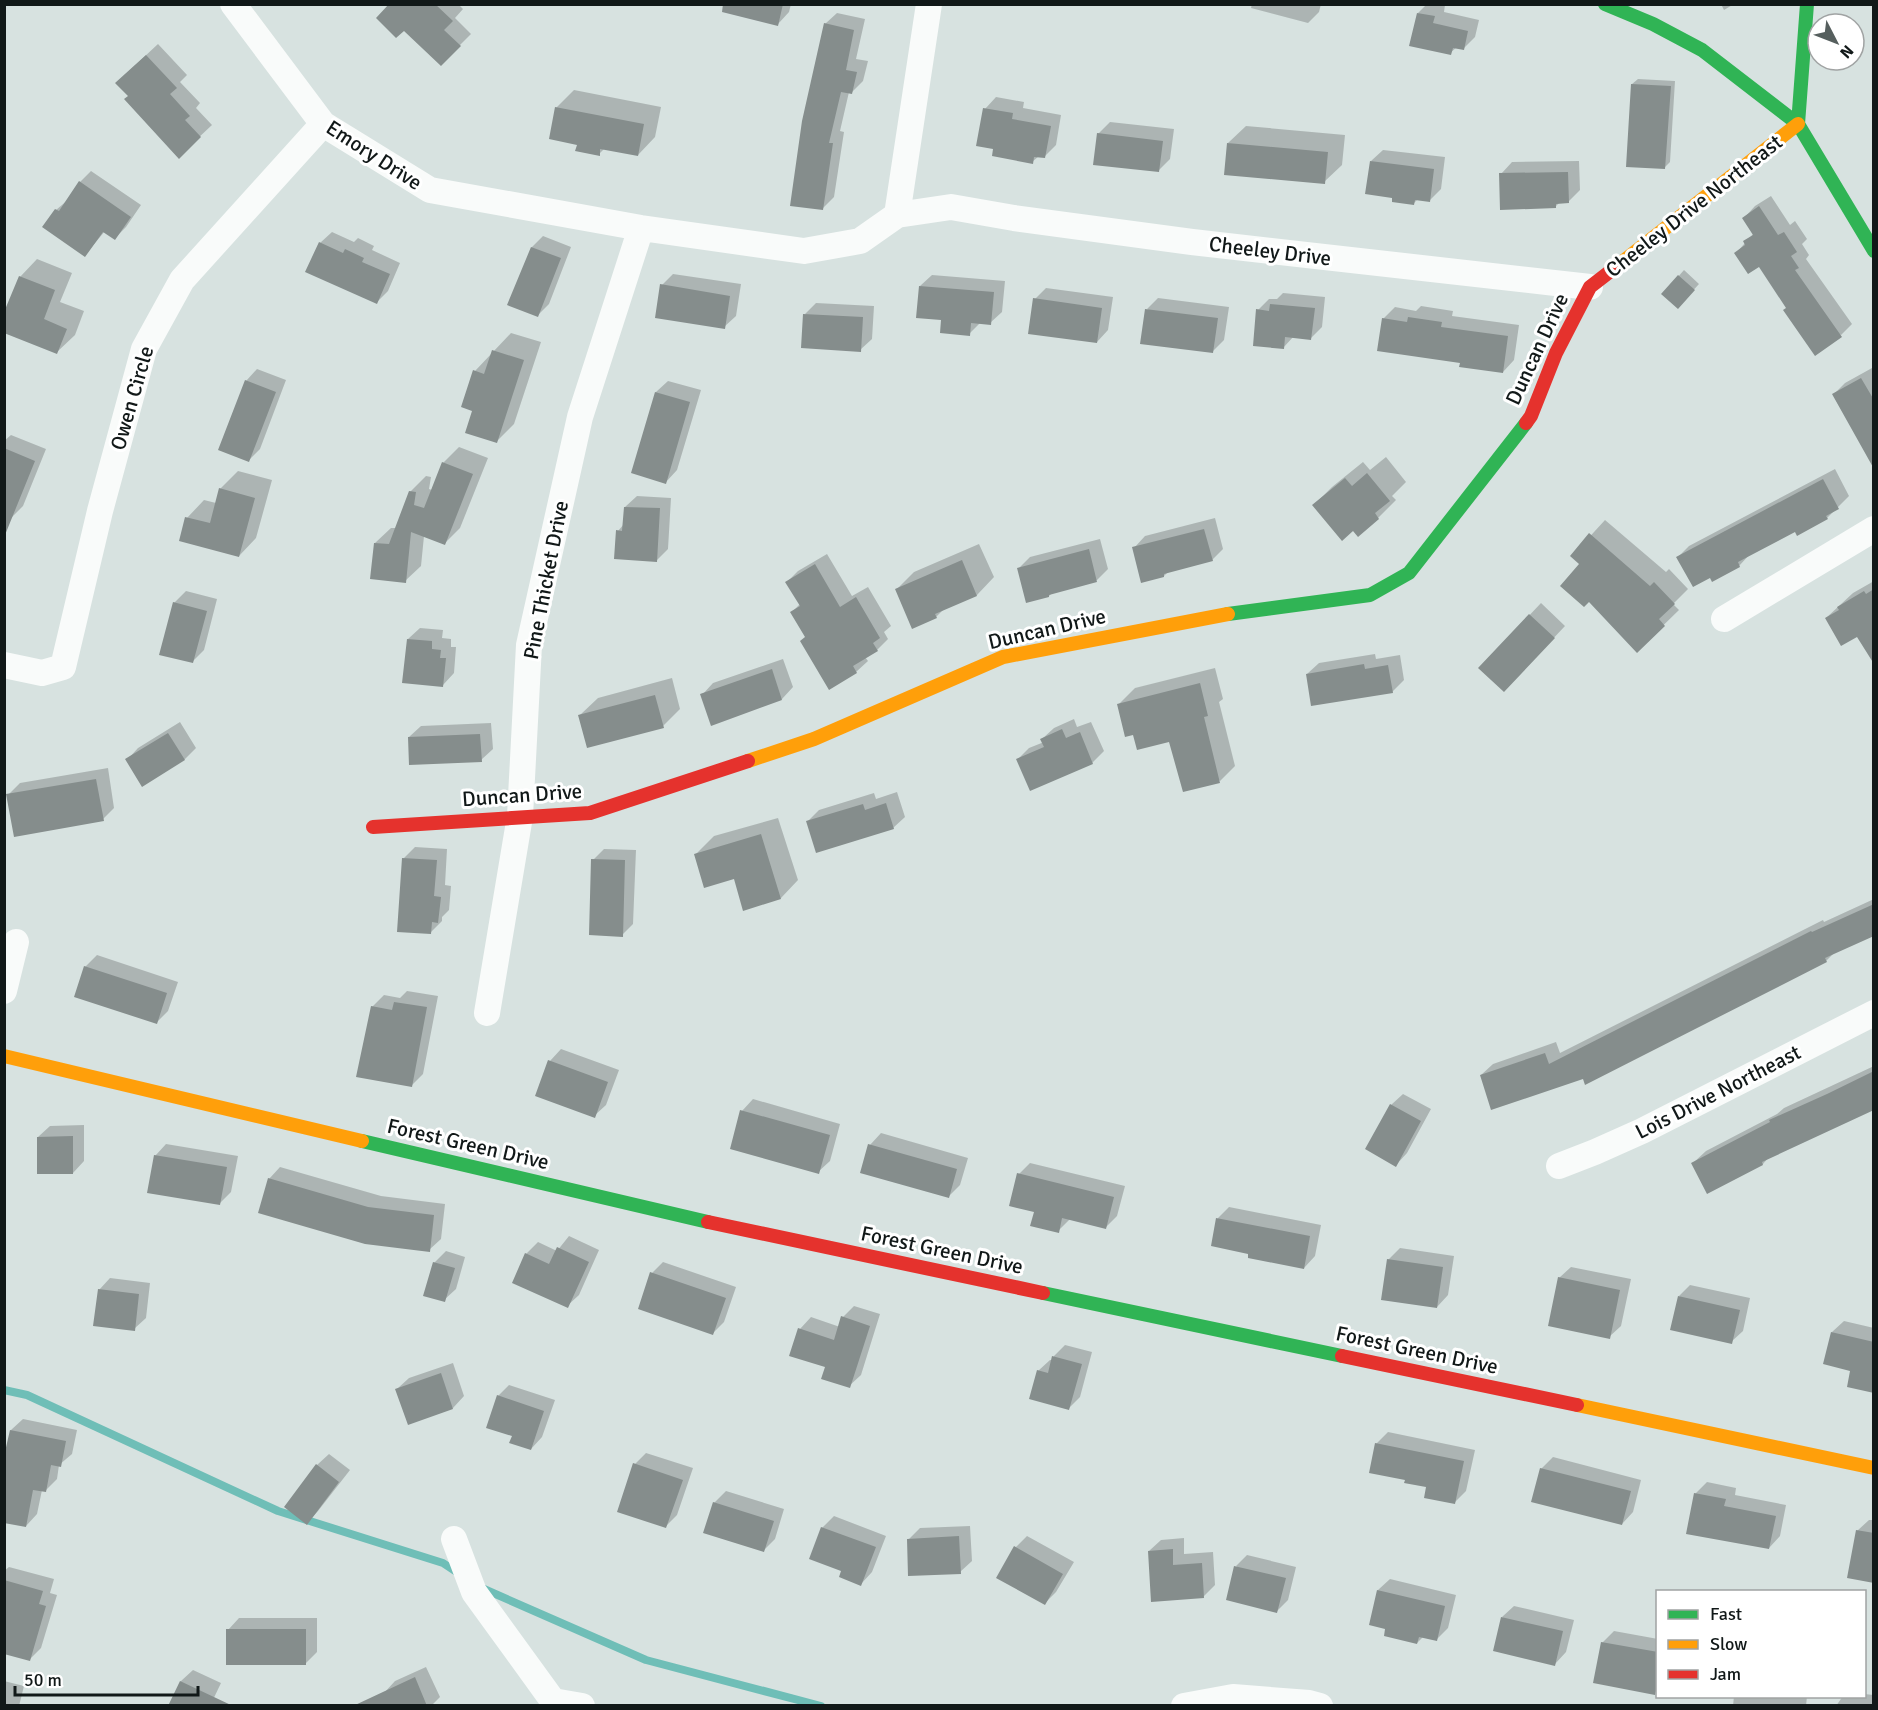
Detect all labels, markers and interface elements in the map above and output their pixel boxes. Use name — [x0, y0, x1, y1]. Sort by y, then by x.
north arrow — [1806, 12, 1866, 72]
text: N — [1835, 41, 1858, 62]
street label: Emory Drive — [321, 114, 427, 196]
street label: Cheeley Drive Northeast — [1600, 129, 1788, 283]
street label: Cheeley Drive — [1208, 231, 1332, 271]
street label: Duncan Drive — [1500, 289, 1574, 409]
street label: Owen Circle — [105, 343, 159, 453]
street label: Pine Thicket Drive — [518, 498, 574, 662]
street label: Duncan Drive — [986, 603, 1108, 655]
street label: Duncan Drive — [461, 778, 583, 812]
street label: Lois Drive Northeast — [1631, 1039, 1805, 1145]
street label: Forest Green Drive — [385, 1113, 551, 1175]
street label: Forest Green Drive — [859, 1220, 1025, 1280]
street label: Forest Green Drive — [1334, 1320, 1500, 1380]
legend — [1656, 1590, 1866, 1698]
text: Fast — [1710, 1603, 1742, 1625]
text: Slow — [1710, 1633, 1747, 1655]
scale bar — [15, 1659, 198, 1697]
text: Jam — [1710, 1663, 1741, 1685]
text: 50 m — [24, 1669, 62, 1691]

